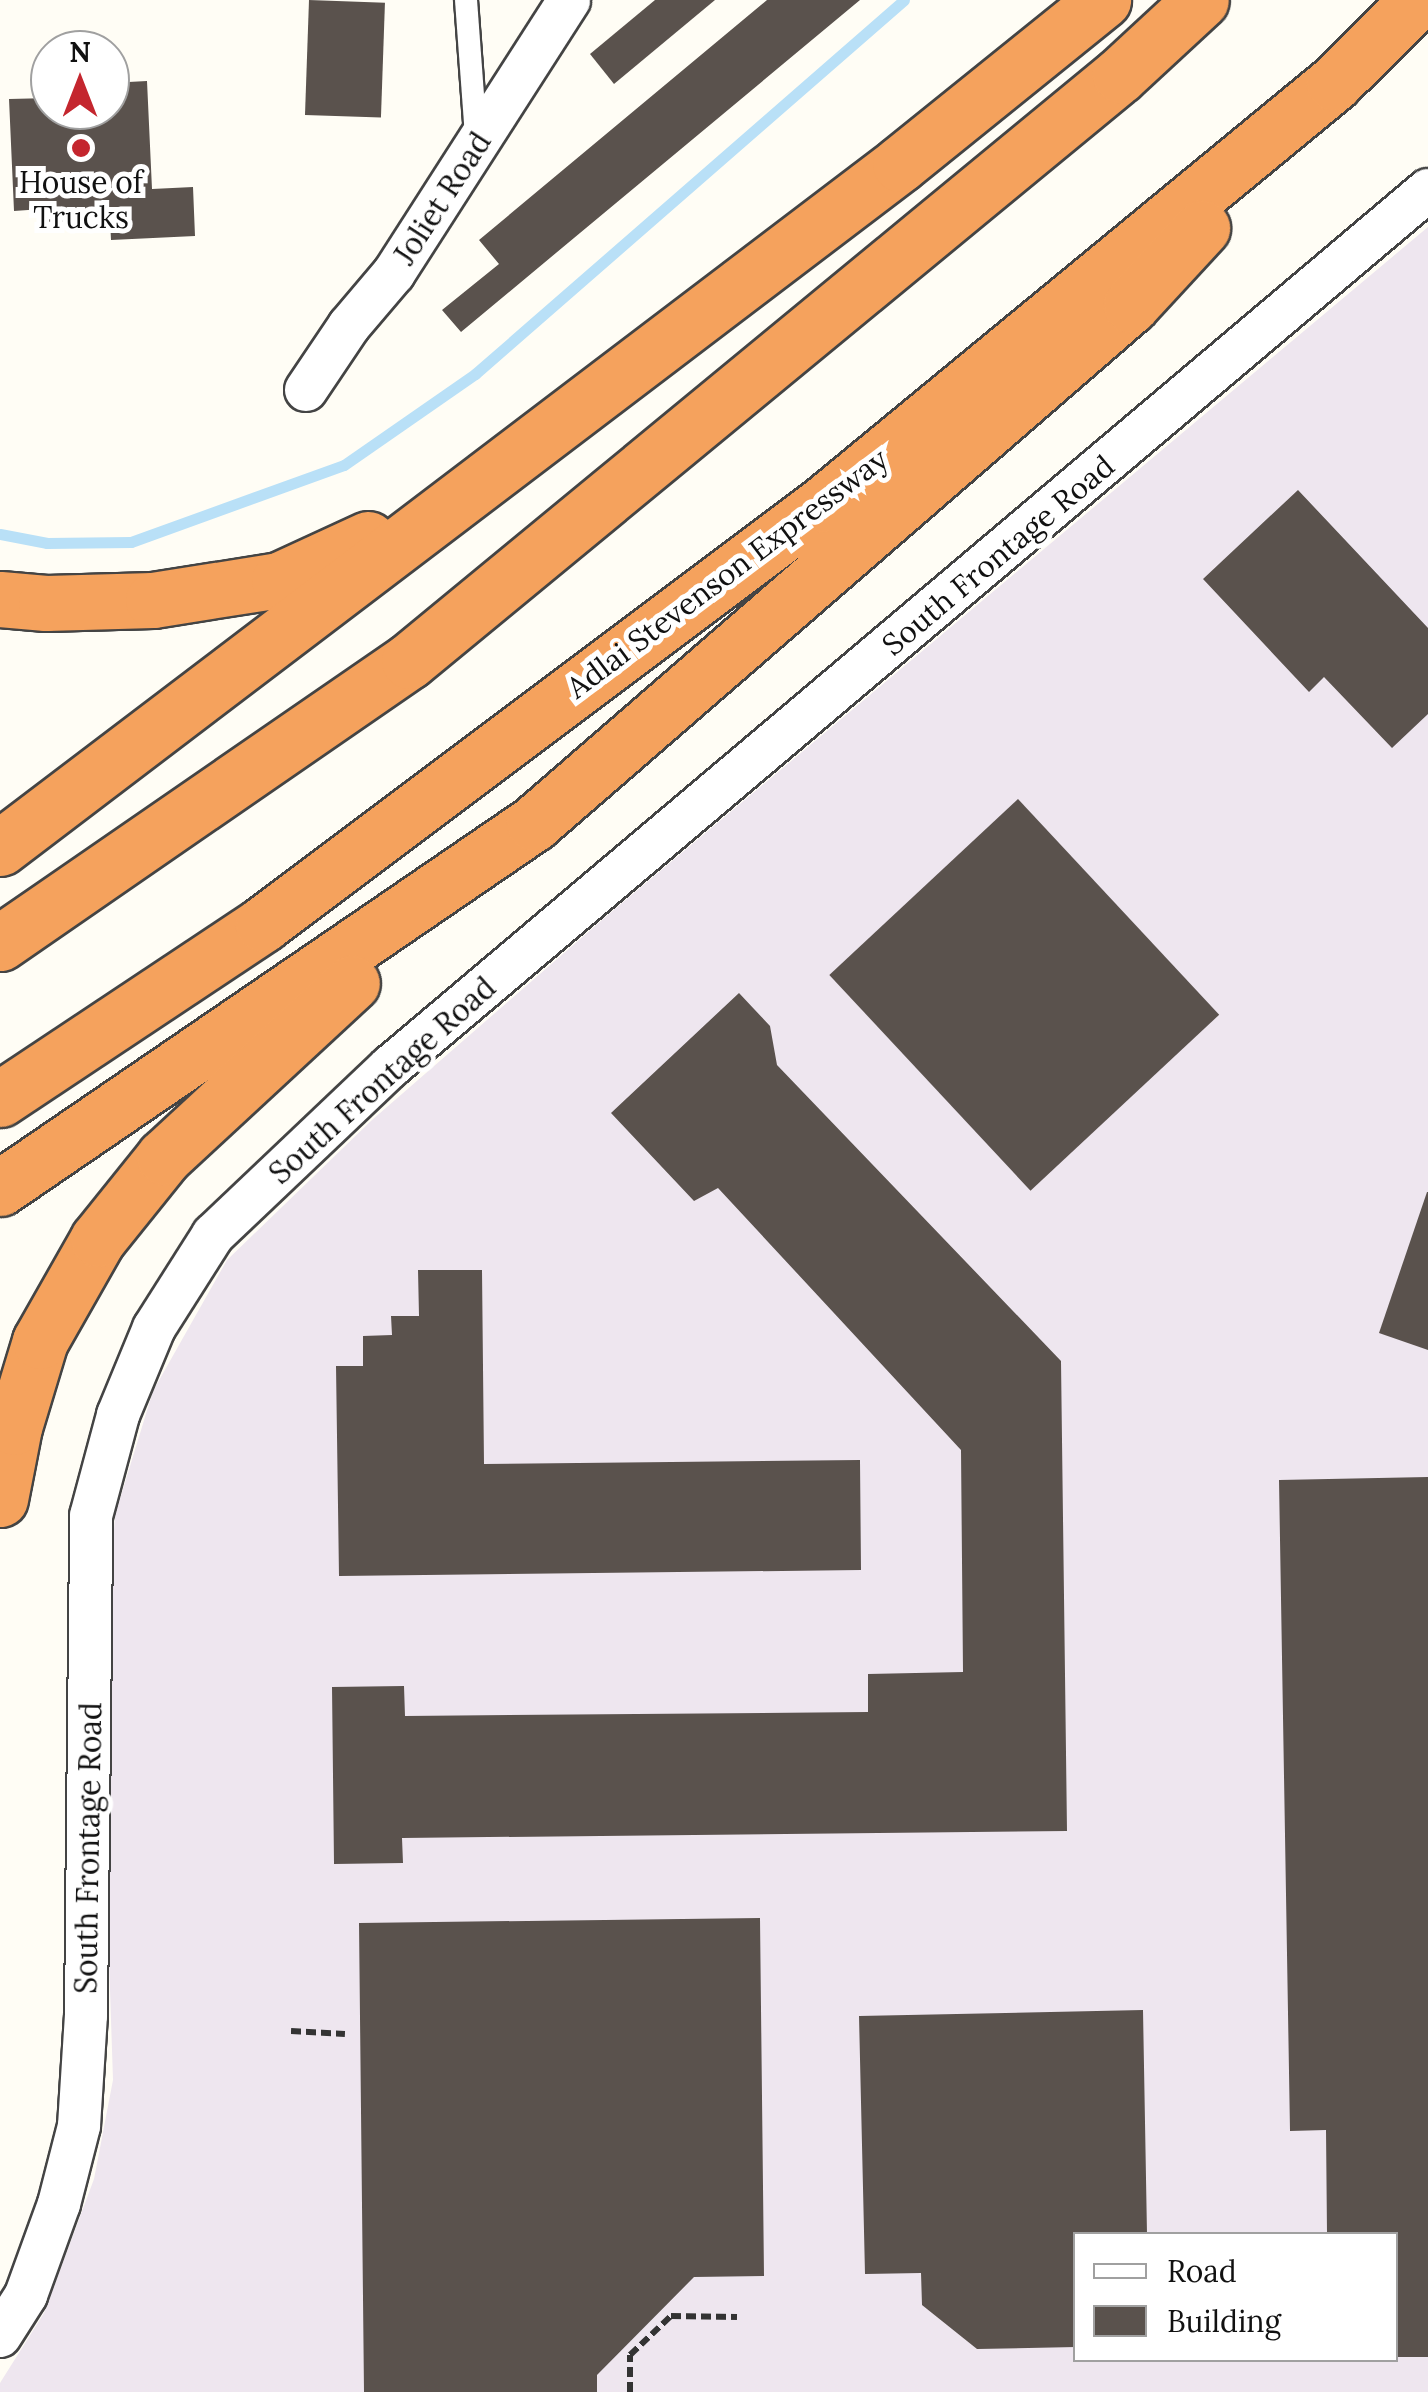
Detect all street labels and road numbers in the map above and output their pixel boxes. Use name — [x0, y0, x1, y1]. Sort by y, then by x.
street label: Joliet Road — [386, 125, 498, 271]
street label: Adlai Stevenson Expressway — [559, 441, 895, 705]
street label: South Frontage Road — [875, 447, 1121, 663]
street label: South Frontage Road — [262, 969, 502, 1191]
street label: South Frontage Road — [67, 1702, 109, 1994]

